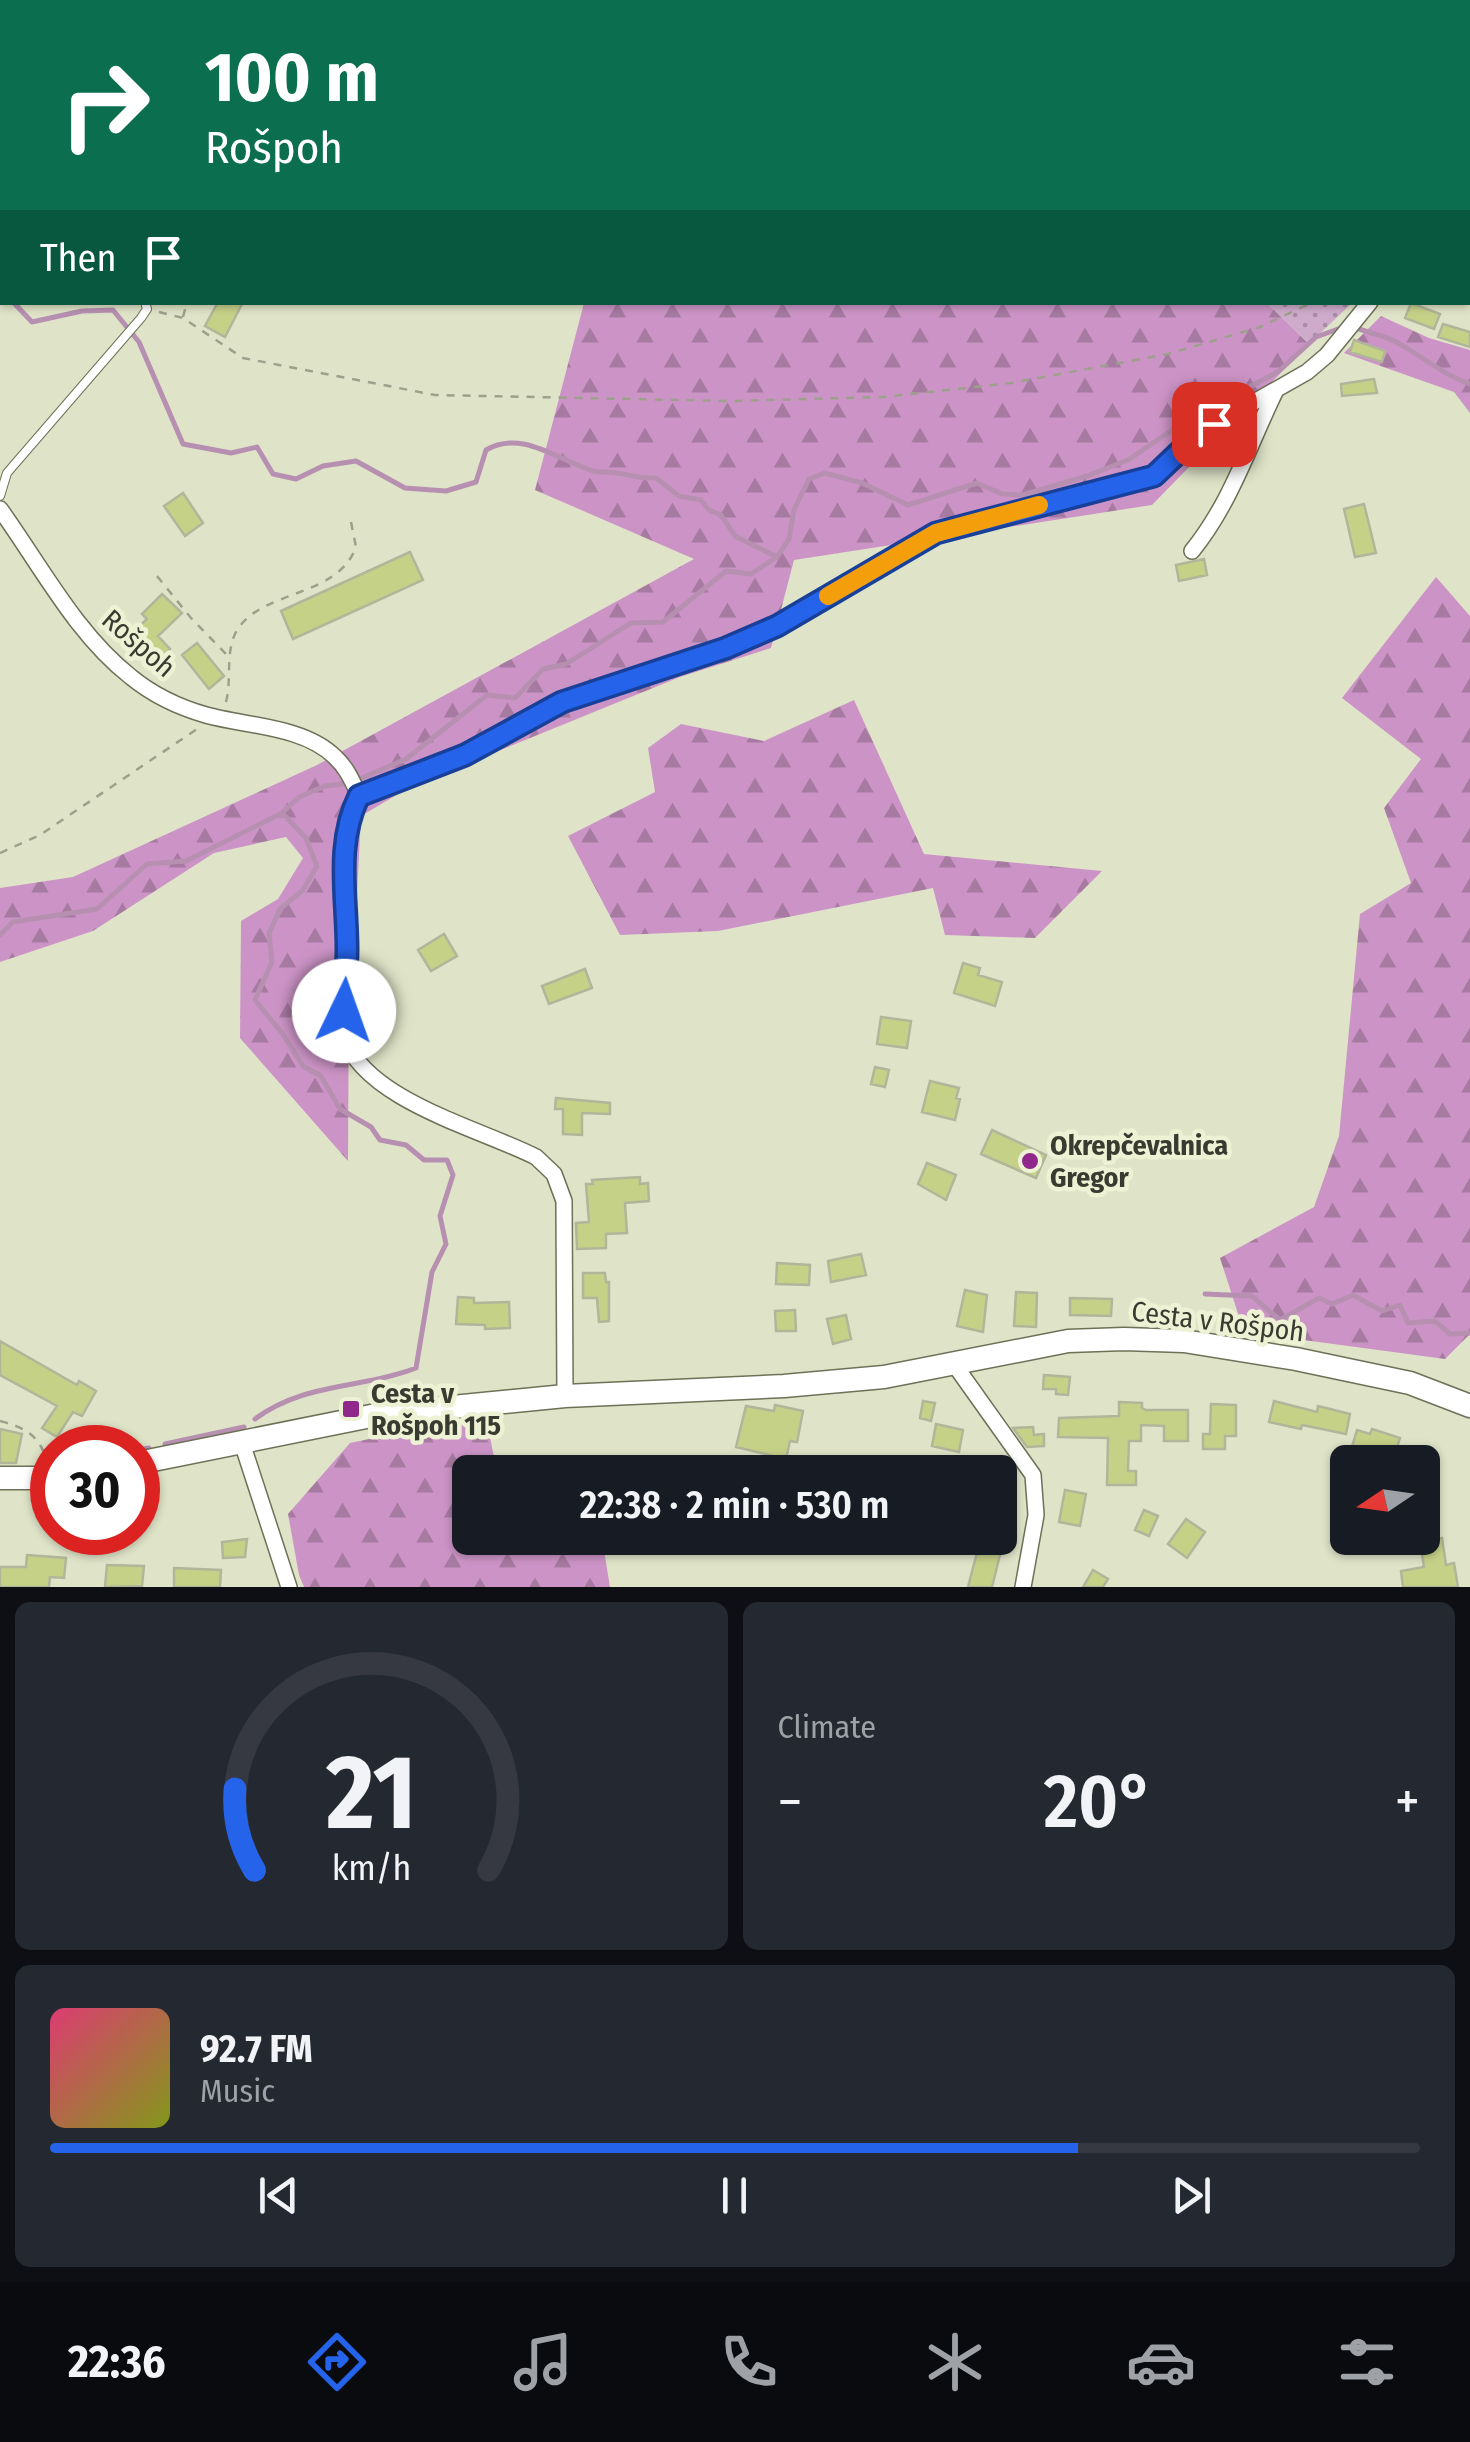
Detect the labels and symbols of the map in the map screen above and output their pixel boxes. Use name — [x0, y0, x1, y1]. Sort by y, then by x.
pin — [1172, 382, 1257, 467]
street label: Rošpoh — [95, 603, 182, 684]
position arrow — [292, 959, 396, 1063]
place label: Okrepčevalnica Gregor — [1050, 1129, 1228, 1194]
marker: Okrepčevalnica Gregor — [1019, 1150, 1041, 1172]
street label: Cesta v Rošpoh — [1130, 1295, 1306, 1348]
place label: Cesta v Rošpoh 115 — [371, 1377, 501, 1442]
marker: Cesta v Rošpoh 115 — [340, 1398, 362, 1420]
speed limit sign: 30 — [30, 1425, 160, 1555]
north arrow — [1330, 1445, 1440, 1555]

